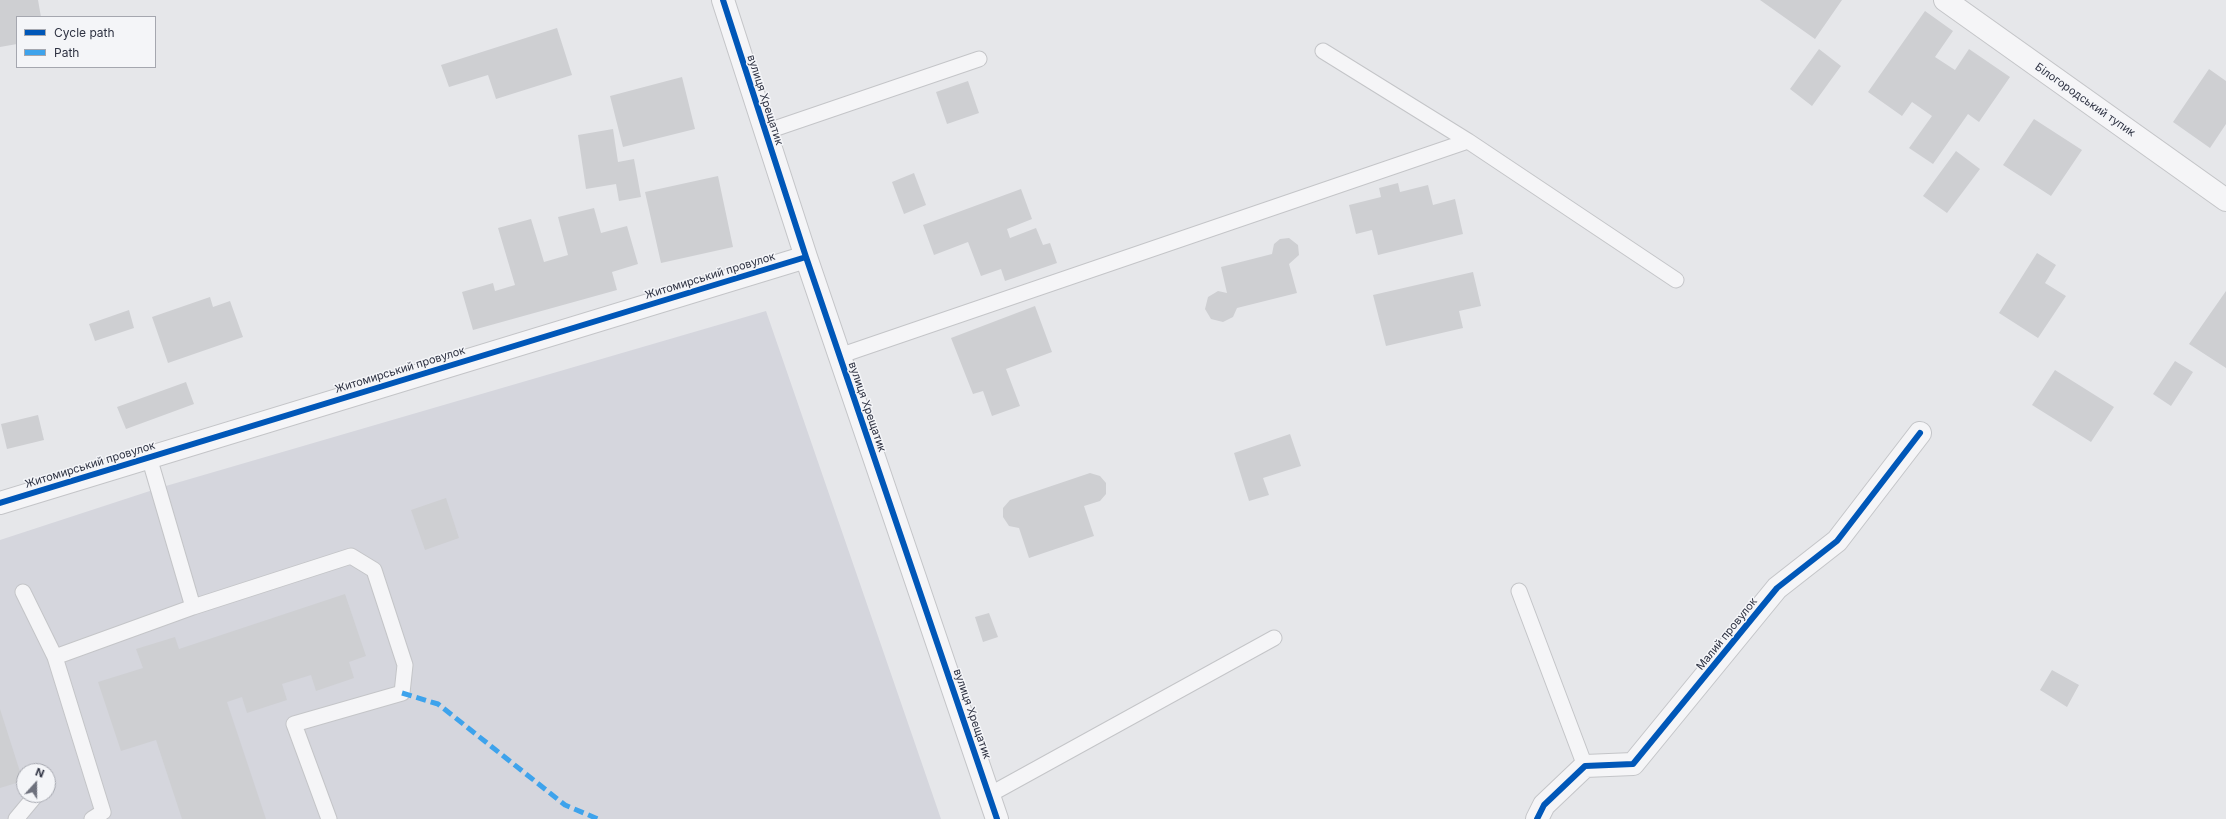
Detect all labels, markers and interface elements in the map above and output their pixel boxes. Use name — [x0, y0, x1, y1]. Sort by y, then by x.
legend — [16, 16, 156, 68]
text: Cycle path — [54, 25, 115, 40]
text: Path — [54, 45, 79, 60]
street label: вулиця Хрещатик — [744, 53, 786, 147]
street label: Білогородський тупик — [2032, 60, 2138, 140]
street label: Житомирський провулок — [643, 250, 777, 302]
street label: Житомирський провулок — [333, 344, 467, 396]
street label: вулиця Хрещатик — [845, 360, 889, 454]
street label: Житомирський провулок — [23, 439, 157, 491]
street label: Малий провулок — [1694, 595, 1760, 673]
street label: вулиця Хрещатик — [950, 667, 994, 761]
north arrow — [16, 763, 56, 803]
text: N — [34, 765, 46, 781]

